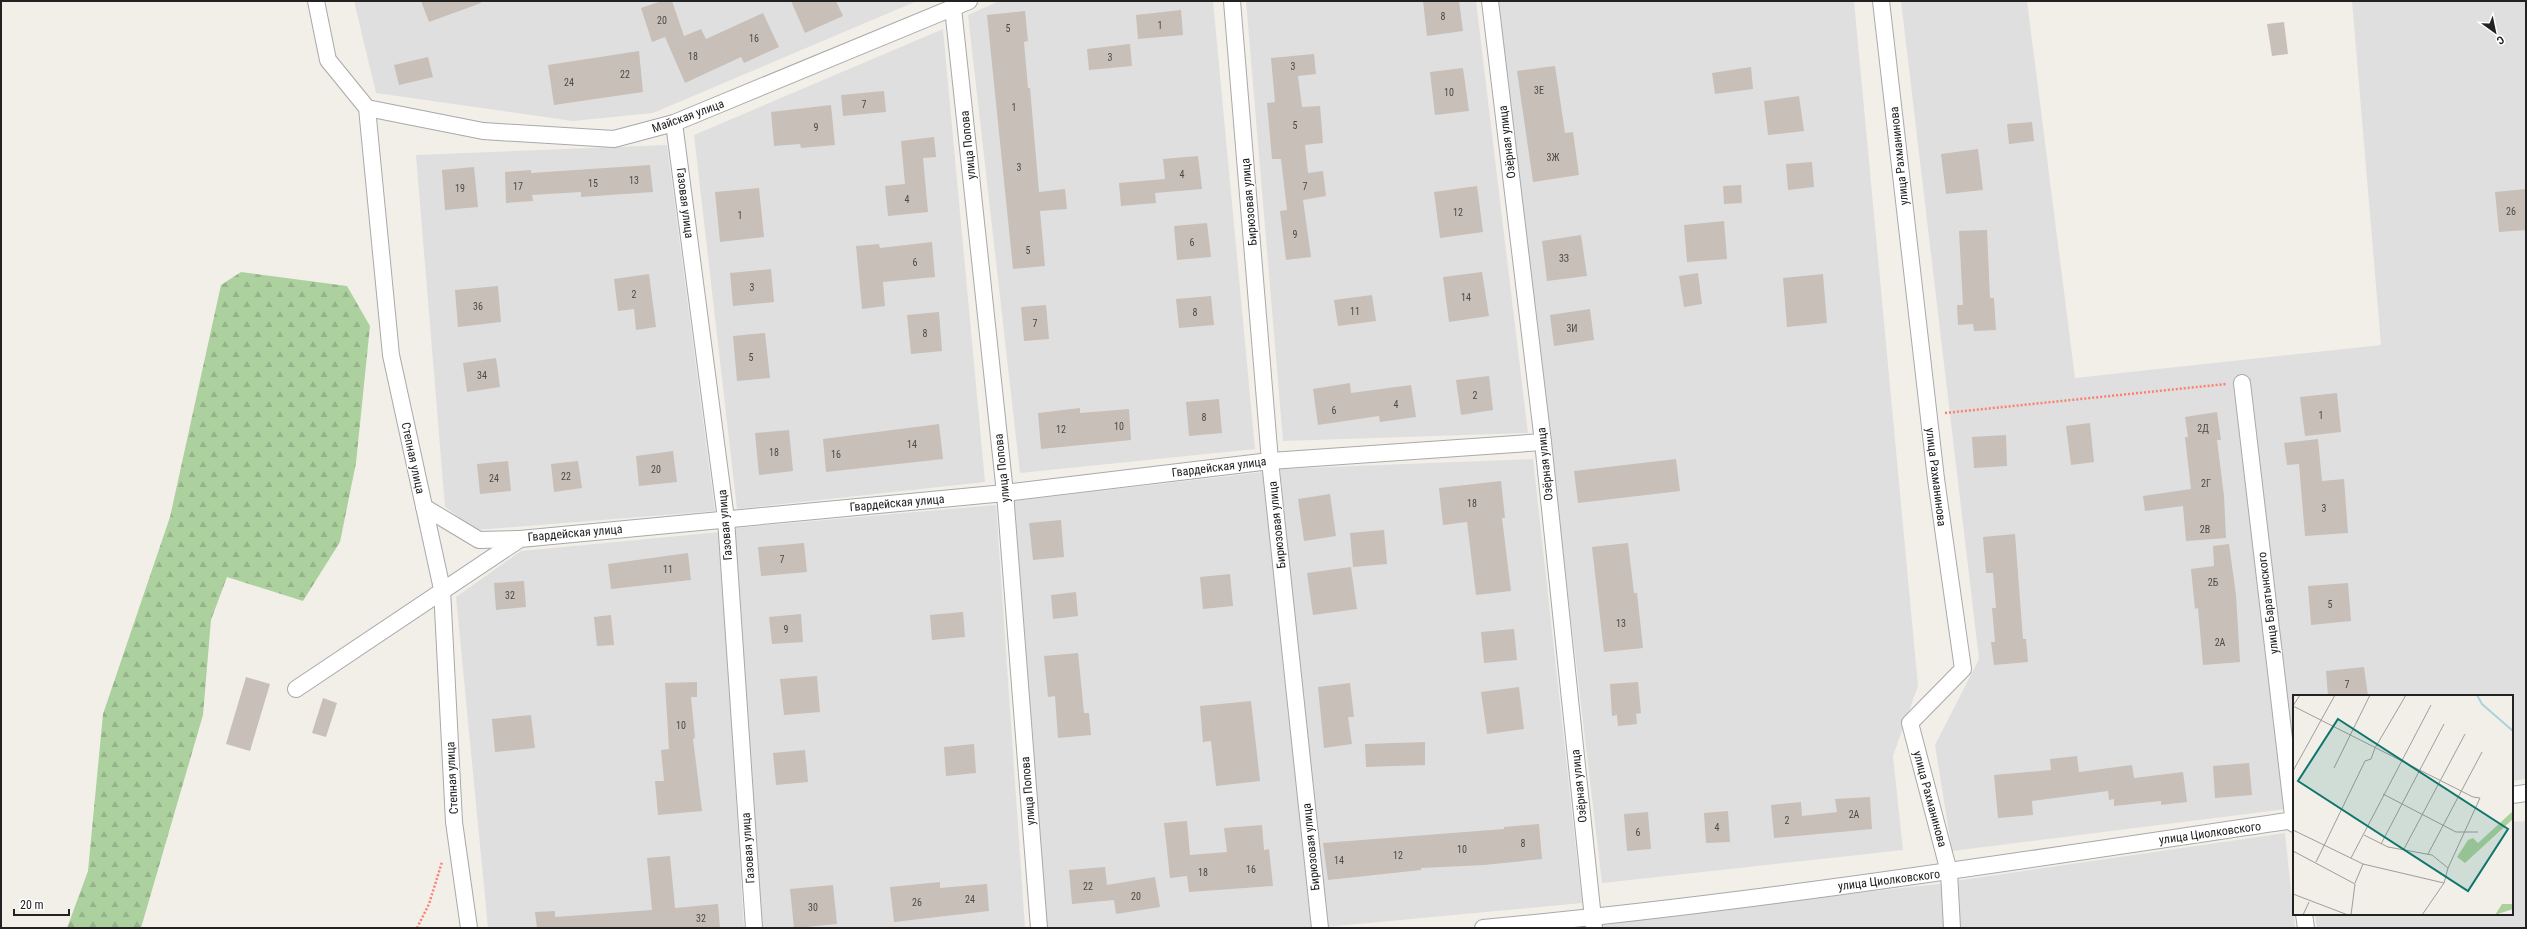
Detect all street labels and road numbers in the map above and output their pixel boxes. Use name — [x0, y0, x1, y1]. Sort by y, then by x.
street label: Майская улица — [650, 96, 726, 135]
street label: Озёрная улица — [1496, 104, 1518, 179]
street label: улица Рахманинова — [1887, 106, 1911, 206]
street label: улица Попова — [957, 110, 979, 180]
street label: Бирюзовая улица — [1238, 157, 1260, 246]
street label: Газовая улица — [674, 167, 696, 239]
street label: Степная улица — [399, 421, 427, 495]
street label: Озёрная улица — [1534, 426, 1556, 501]
street label: улица Рахманинова — [1923, 427, 1949, 527]
street label: улица Попова — [991, 433, 1013, 503]
street label: Гвардейская улица — [1171, 454, 1267, 480]
street label: Бирюзовая улица — [1265, 480, 1289, 569]
street label: Газовая улица — [715, 489, 735, 561]
street label: Гвардейская улица — [849, 492, 945, 514]
street label: Гвардейская улица — [527, 522, 623, 544]
street label: улица Баратынского — [2255, 551, 2281, 655]
street label: Степная улица — [443, 741, 461, 815]
street label: Озёрная улица — [1568, 748, 1590, 823]
street label: улица Рахманинова — [1910, 749, 1950, 849]
street label: улица Попова — [1018, 756, 1038, 826]
street label: Бирюзовая улица — [1299, 802, 1323, 891]
street label: Газовая улица — [739, 812, 757, 884]
street label: улица Циолковского — [2158, 819, 2262, 847]
street label: улица Циолковского — [1837, 867, 1941, 893]

